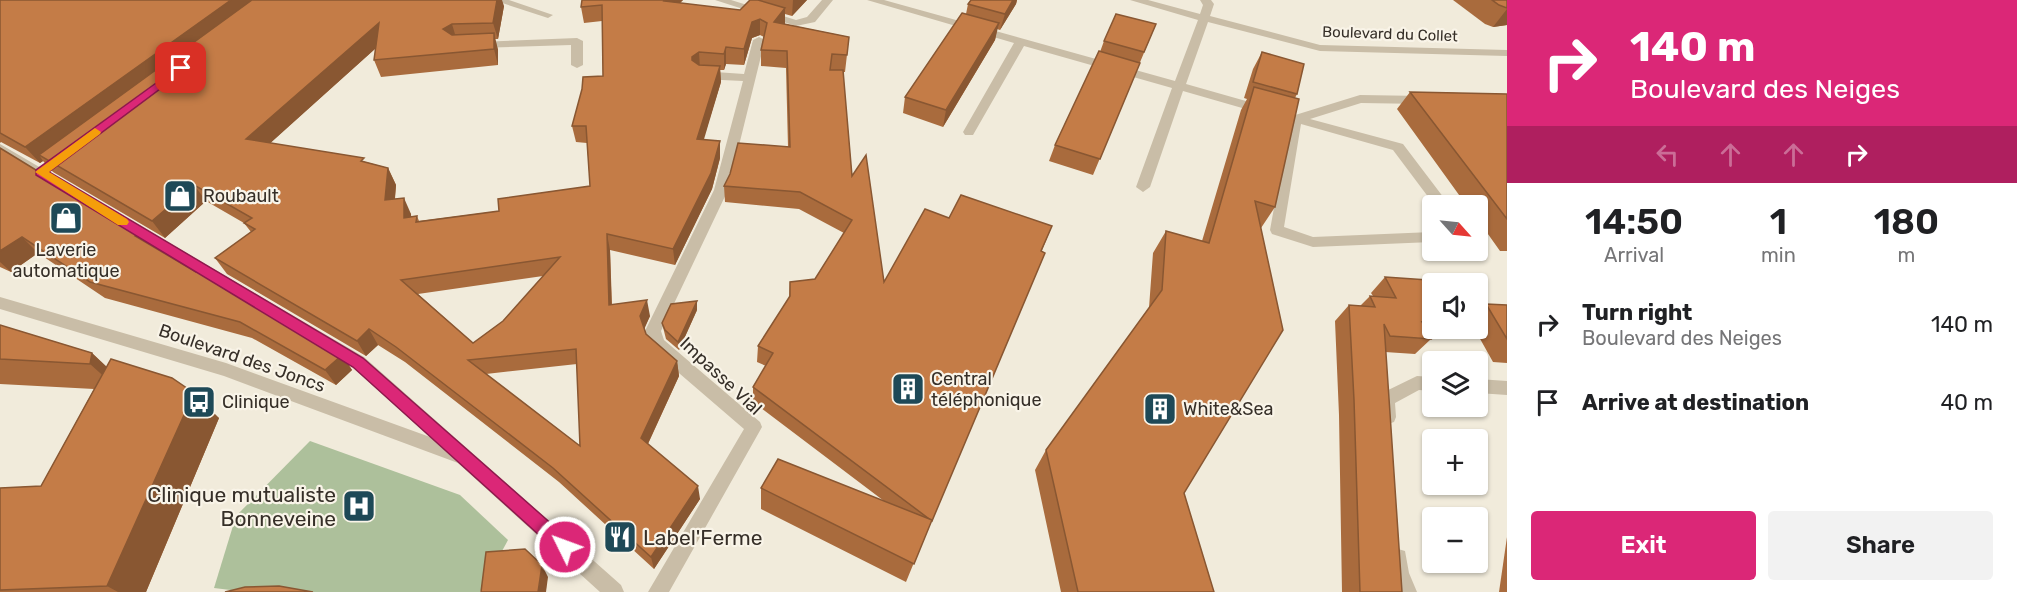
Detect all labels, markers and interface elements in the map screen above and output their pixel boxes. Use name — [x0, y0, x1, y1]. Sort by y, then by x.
text: 140 m — [1630, 22, 1756, 72]
street label: Boulevard du Collet — [1322, 23, 1458, 45]
icon: right — [1531, 24, 1609, 102]
pin — [155, 42, 206, 93]
icon: arrive — [164, 51, 197, 84]
text: Boulevard des Neiges — [1630, 73, 1900, 105]
icon: left — [1651, 138, 1684, 171]
icon: ahead — [1714, 138, 1747, 171]
icon: ahead — [1777, 138, 1810, 171]
icon: right — [1840, 138, 1873, 171]
shop icon: Roubault — [162, 178, 198, 214]
place label: Roubault — [203, 185, 279, 207]
north arrow — [1422, 195, 1488, 261]
map controls — [1422, 195, 1488, 573]
shop icon: Laverie automatique — [48, 200, 84, 236]
text: 14:50 — [1585, 200, 1683, 243]
text: 1 — [1770, 200, 1787, 243]
text: 180 — [1874, 200, 1939, 243]
place label: Laverie automatique — [12, 239, 120, 282]
text: Arrival — [1604, 243, 1664, 267]
text: min — [1761, 243, 1796, 267]
text: m — [1898, 243, 1915, 267]
button: sound — [1422, 273, 1488, 339]
text: Turn right — [1582, 299, 1692, 326]
icon: right — [1531, 308, 1564, 341]
text: 140 m — [1931, 311, 1993, 338]
street label: Boulevard des Joncs — [156, 319, 328, 397]
text: Boulevard des Neiges — [1582, 326, 1782, 350]
street label: Impasse Vial — [675, 332, 767, 420]
button: layers — [1422, 351, 1488, 417]
place label: Central téléphonique — [931, 368, 1042, 411]
building icon: Central téléphonique — [890, 371, 926, 407]
bus stop icon: Clinique — [181, 384, 217, 420]
icon: arrive — [1531, 386, 1564, 419]
text: Arrive at destination — [1582, 389, 1809, 416]
text: 40 m — [1940, 389, 1993, 416]
place label: Clinique — [222, 391, 290, 413]
building icon: White&Sea — [1142, 391, 1178, 427]
place label: White&Sea — [1183, 398, 1274, 420]
button: + — [1422, 429, 1488, 495]
place label: Clinique mutualiste Bonneveine — [147, 482, 336, 531]
hospital icon: Clinique mutualiste Bonneveine — [341, 488, 377, 524]
button: − — [1422, 507, 1488, 573]
button: Exit — [1531, 511, 1756, 580]
button: Share — [1768, 511, 1993, 580]
position arrow — [533, 515, 597, 579]
restaurant icon: Label'Ferme — [602, 519, 638, 555]
place label: Label'Ferme — [643, 525, 763, 550]

